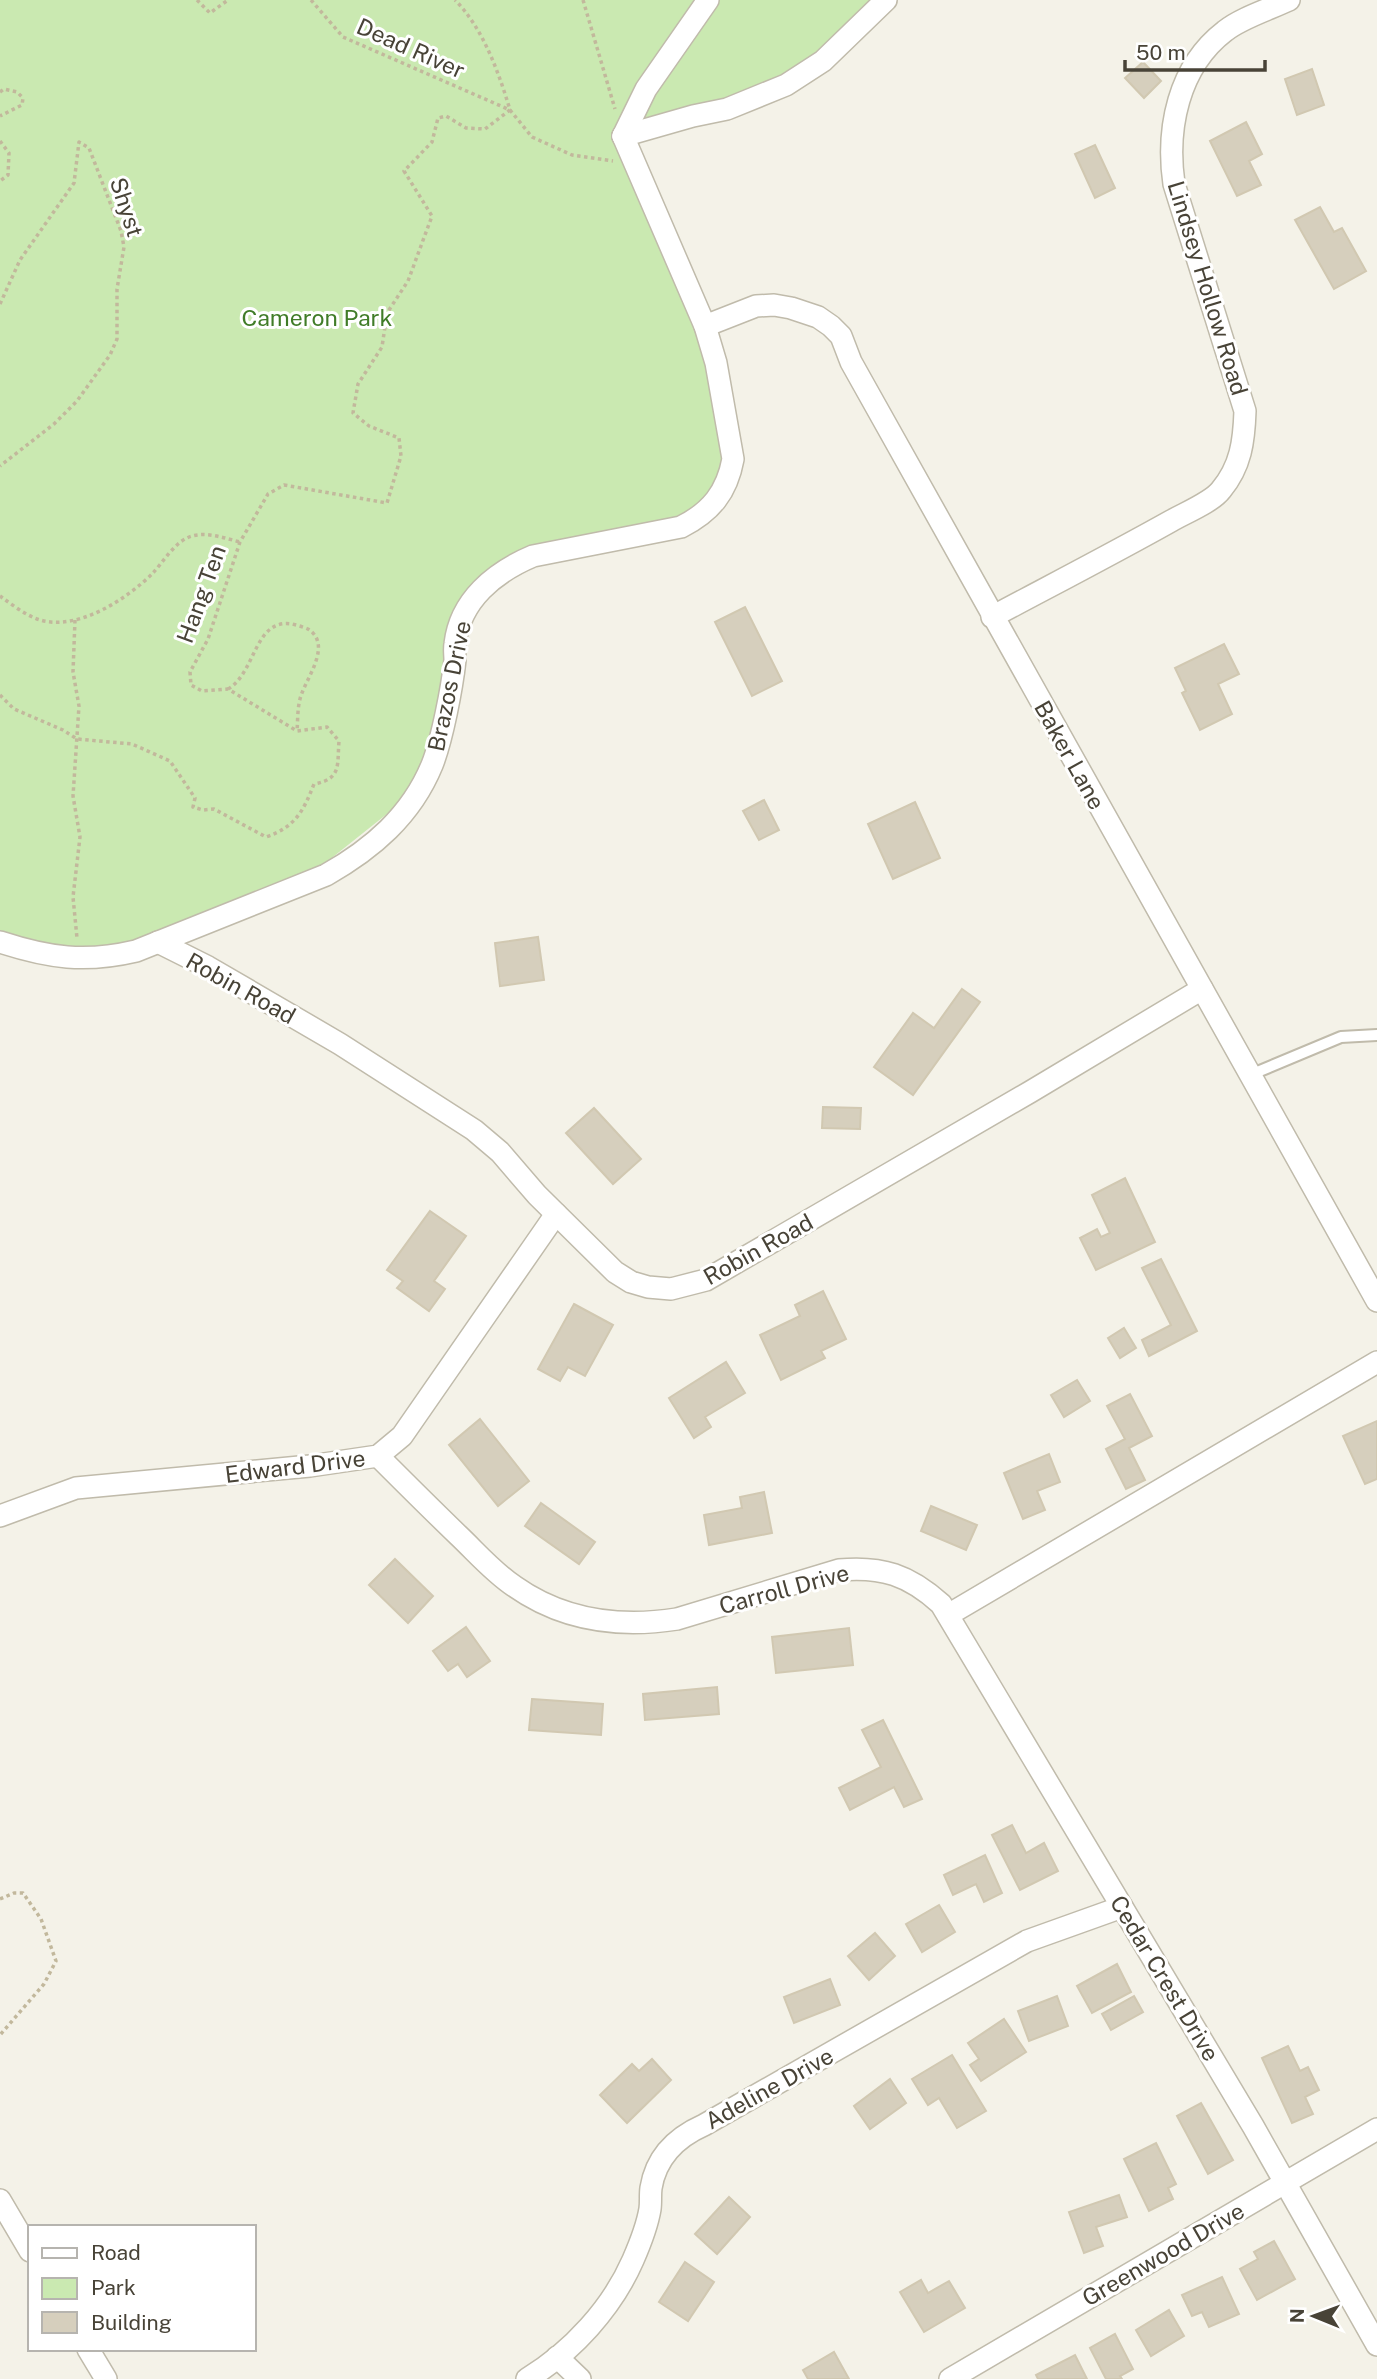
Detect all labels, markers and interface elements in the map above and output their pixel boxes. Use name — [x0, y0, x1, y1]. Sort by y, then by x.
street label: Dead River — [353, 12, 469, 84]
scale bar — [1125, 28, 1265, 72]
text: 50 m — [1136, 40, 1186, 65]
street label: Shyst — [105, 174, 149, 240]
street label: Lindsey Hollow Road — [1163, 178, 1253, 398]
park label: Cameron Park — [241, 304, 393, 331]
street label: Hang Ten — [171, 542, 231, 646]
street label: Brazos Drive — [422, 618, 476, 754]
street label: Baker Lane — [1029, 696, 1111, 814]
street label: Robin Road — [182, 947, 300, 1029]
street label: Robin Road — [699, 1208, 817, 1290]
street label: Edward Drive — [223, 1444, 367, 1488]
street label: Carroll Drive — [716, 1559, 852, 1619]
street label: Cedar Crest Drive — [1105, 1890, 1225, 2066]
street label: Adeline Drive — [700, 2042, 838, 2134]
street label: Greenwood Drive — [1077, 2197, 1249, 2311]
legend — [28, 2225, 256, 2351]
text: Road — [91, 2240, 141, 2265]
text: Park — [91, 2275, 136, 2300]
north arrow — [1279, 2281, 1349, 2351]
text: N — [1286, 2308, 1308, 2323]
text: Building — [91, 2310, 172, 2335]

